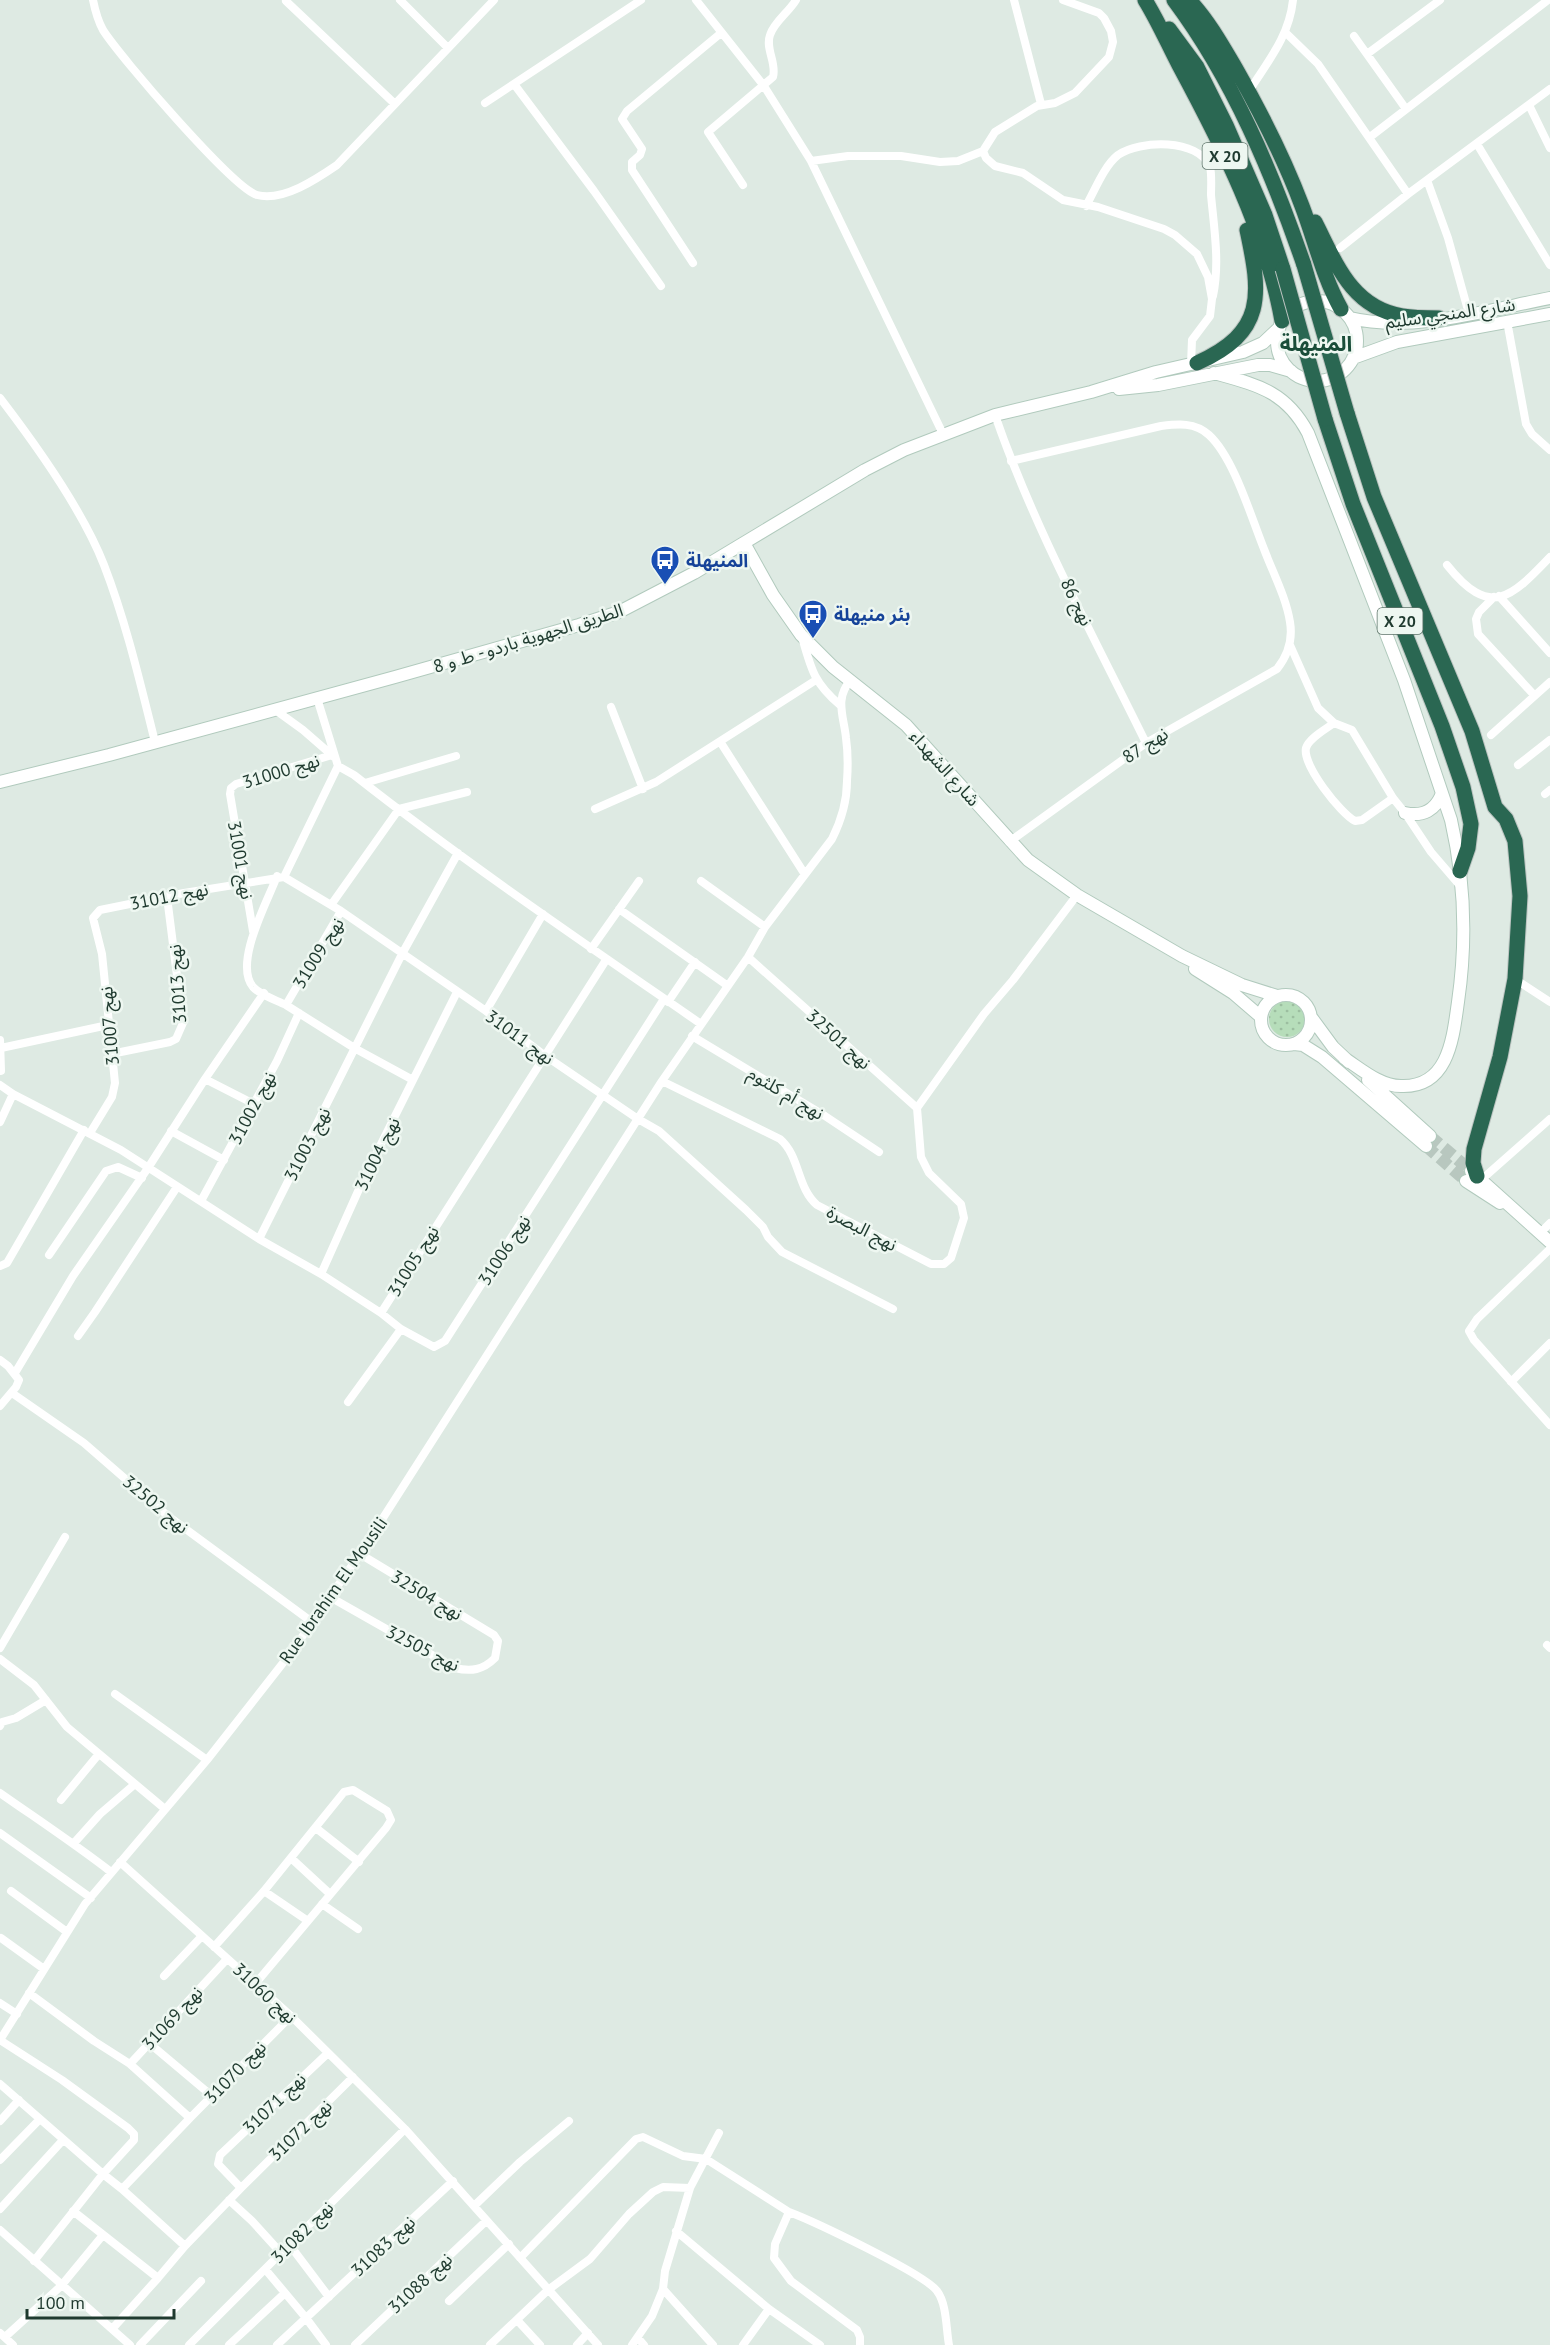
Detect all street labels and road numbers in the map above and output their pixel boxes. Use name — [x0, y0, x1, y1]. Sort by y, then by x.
road number: X 20 — [1202, 143, 1248, 169]
street label: شارع المنجي سليم — [1383, 292, 1517, 336]
street label: نهج 86 — [1054, 574, 1098, 630]
street label: الطريق الجهوية باردو - ط و 8 — [430, 598, 626, 678]
road number: X 20 — [1378, 608, 1422, 634]
street label: نهج 87 — [1118, 722, 1173, 770]
street label: شارع الشهداء — [903, 725, 985, 813]
street label: نهج 31000 — [240, 748, 323, 796]
street label: نهج 31001 — [221, 819, 259, 902]
street label: نهج 31012 — [128, 877, 211, 917]
street label: نهج 31009 — [287, 913, 351, 994]
street label: نهج 31013 — [163, 943, 193, 1024]
street label: نهج 31007 — [94, 985, 126, 1067]
street label: نهج 31011 — [480, 1004, 559, 1071]
street label: نهج 32501 — [800, 1004, 876, 1076]
street label: نهج أم كلثوم — [742, 1061, 828, 1127]
street label: نهج 31002 — [223, 1067, 283, 1149]
street label: نهج 31003 — [279, 1103, 337, 1186]
street label: نهج 31004 — [349, 1113, 407, 1196]
street label: نهج البصرة — [822, 1200, 901, 1258]
street label: نهج 31006 — [473, 1210, 537, 1291]
street label: نهج 31005 — [382, 1221, 446, 1302]
street label: نهج 32502 — [117, 1470, 194, 1540]
street label: Rue Ibrahim El Mousili — [274, 1512, 392, 1668]
street label: نهج 32504 — [386, 1565, 467, 1627]
street label: نهج 32505 — [381, 1620, 464, 1678]
street label: نهج 31060 — [227, 1957, 302, 2030]
street label: نهج 31069 — [136, 1981, 209, 2056]
street label: نهج 31070 — [199, 2035, 272, 2110]
street label: نهج 31071 — [237, 2067, 312, 2140]
street label: نهج 31072 — [263, 2094, 338, 2167]
street label: نهج 31082 — [266, 2196, 340, 2270]
street label: نهج 31083 — [346, 2210, 421, 2283]
street label: نهج 31088 — [383, 2247, 458, 2320]

